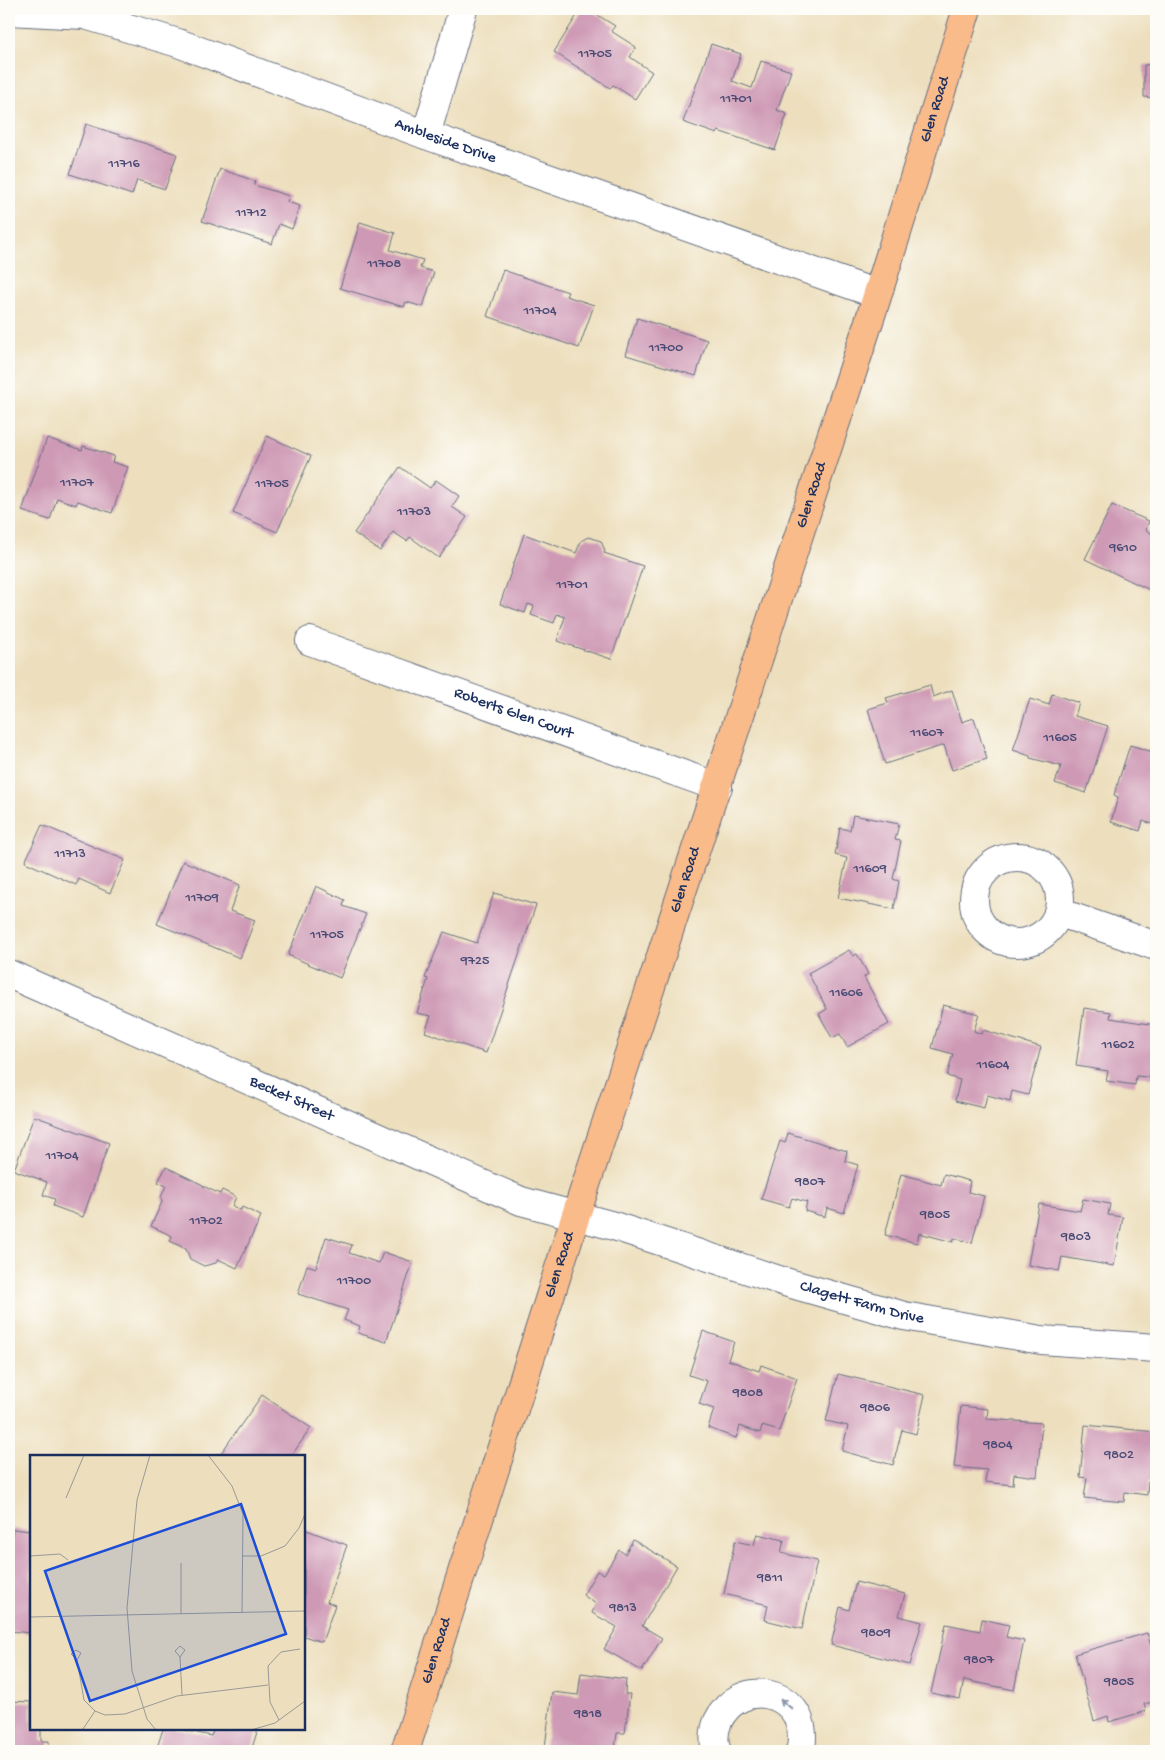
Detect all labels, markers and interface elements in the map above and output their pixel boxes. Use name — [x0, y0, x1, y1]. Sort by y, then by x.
house number: 11705 — [577, 46, 612, 63]
street label: Glen Road — [916, 73, 955, 145]
house number: 11701 — [719, 91, 752, 108]
street label: Ambleside Drive — [392, 115, 499, 169]
house number: 11716 — [107, 156, 141, 173]
house number: 11712 — [234, 205, 267, 222]
house number: 11708 — [366, 256, 401, 273]
house number: 11704 — [522, 303, 557, 320]
house number: 11700 — [648, 340, 683, 357]
street label: Glen Road — [792, 458, 832, 531]
house number: 11707 — [59, 475, 95, 492]
house number: 11705 — [254, 476, 289, 493]
house number: 11703 — [396, 504, 431, 521]
house number: 9610 — [1108, 540, 1137, 557]
house number: 11701 — [555, 577, 588, 594]
street label: Roberts Glen Court — [451, 684, 577, 744]
house number: 11607 — [909, 725, 945, 742]
house number: 11605 — [1042, 730, 1077, 747]
street label: Glen Road — [666, 843, 706, 916]
house number: 11713 — [53, 846, 86, 863]
house number: 11609 — [852, 861, 887, 878]
house number: 11709 — [184, 890, 219, 907]
house number: 11705 — [309, 927, 344, 944]
house number: 9725 — [460, 953, 489, 970]
house number: 11606 — [828, 985, 864, 1002]
house number: 11602 — [1100, 1037, 1135, 1054]
house number: 11604 — [976, 1057, 1010, 1074]
street label: Becket Street — [245, 1072, 338, 1127]
house number: 11704 — [44, 1148, 79, 1165]
house number: 9807 — [794, 1174, 826, 1191]
house number: 9805 — [919, 1207, 950, 1224]
house number: 11702 — [188, 1213, 223, 1230]
street label: Glen Road — [541, 1228, 580, 1301]
house number: 9803 — [1060, 1229, 1091, 1246]
house number: 11700 — [336, 1273, 371, 1290]
street label: Clagett Farm Drive — [797, 1277, 926, 1329]
house number: 9808 — [732, 1385, 763, 1402]
house number: 9806 — [859, 1400, 891, 1417]
house number: 9804 — [982, 1437, 1013, 1454]
house number: 9802 — [1103, 1447, 1134, 1464]
inset map — [30, 1455, 305, 1730]
house number: 9811 — [756, 1570, 783, 1587]
house number: 9813 — [608, 1600, 637, 1617]
street label: Glen Road — [417, 1614, 457, 1686]
house number: 9809 — [860, 1625, 891, 1642]
house number: 9807 — [963, 1652, 995, 1669]
house number: 9805 — [1103, 1674, 1134, 1691]
one-way arrow — [779, 1698, 792, 1709]
house number: 9818 — [573, 1706, 602, 1723]

